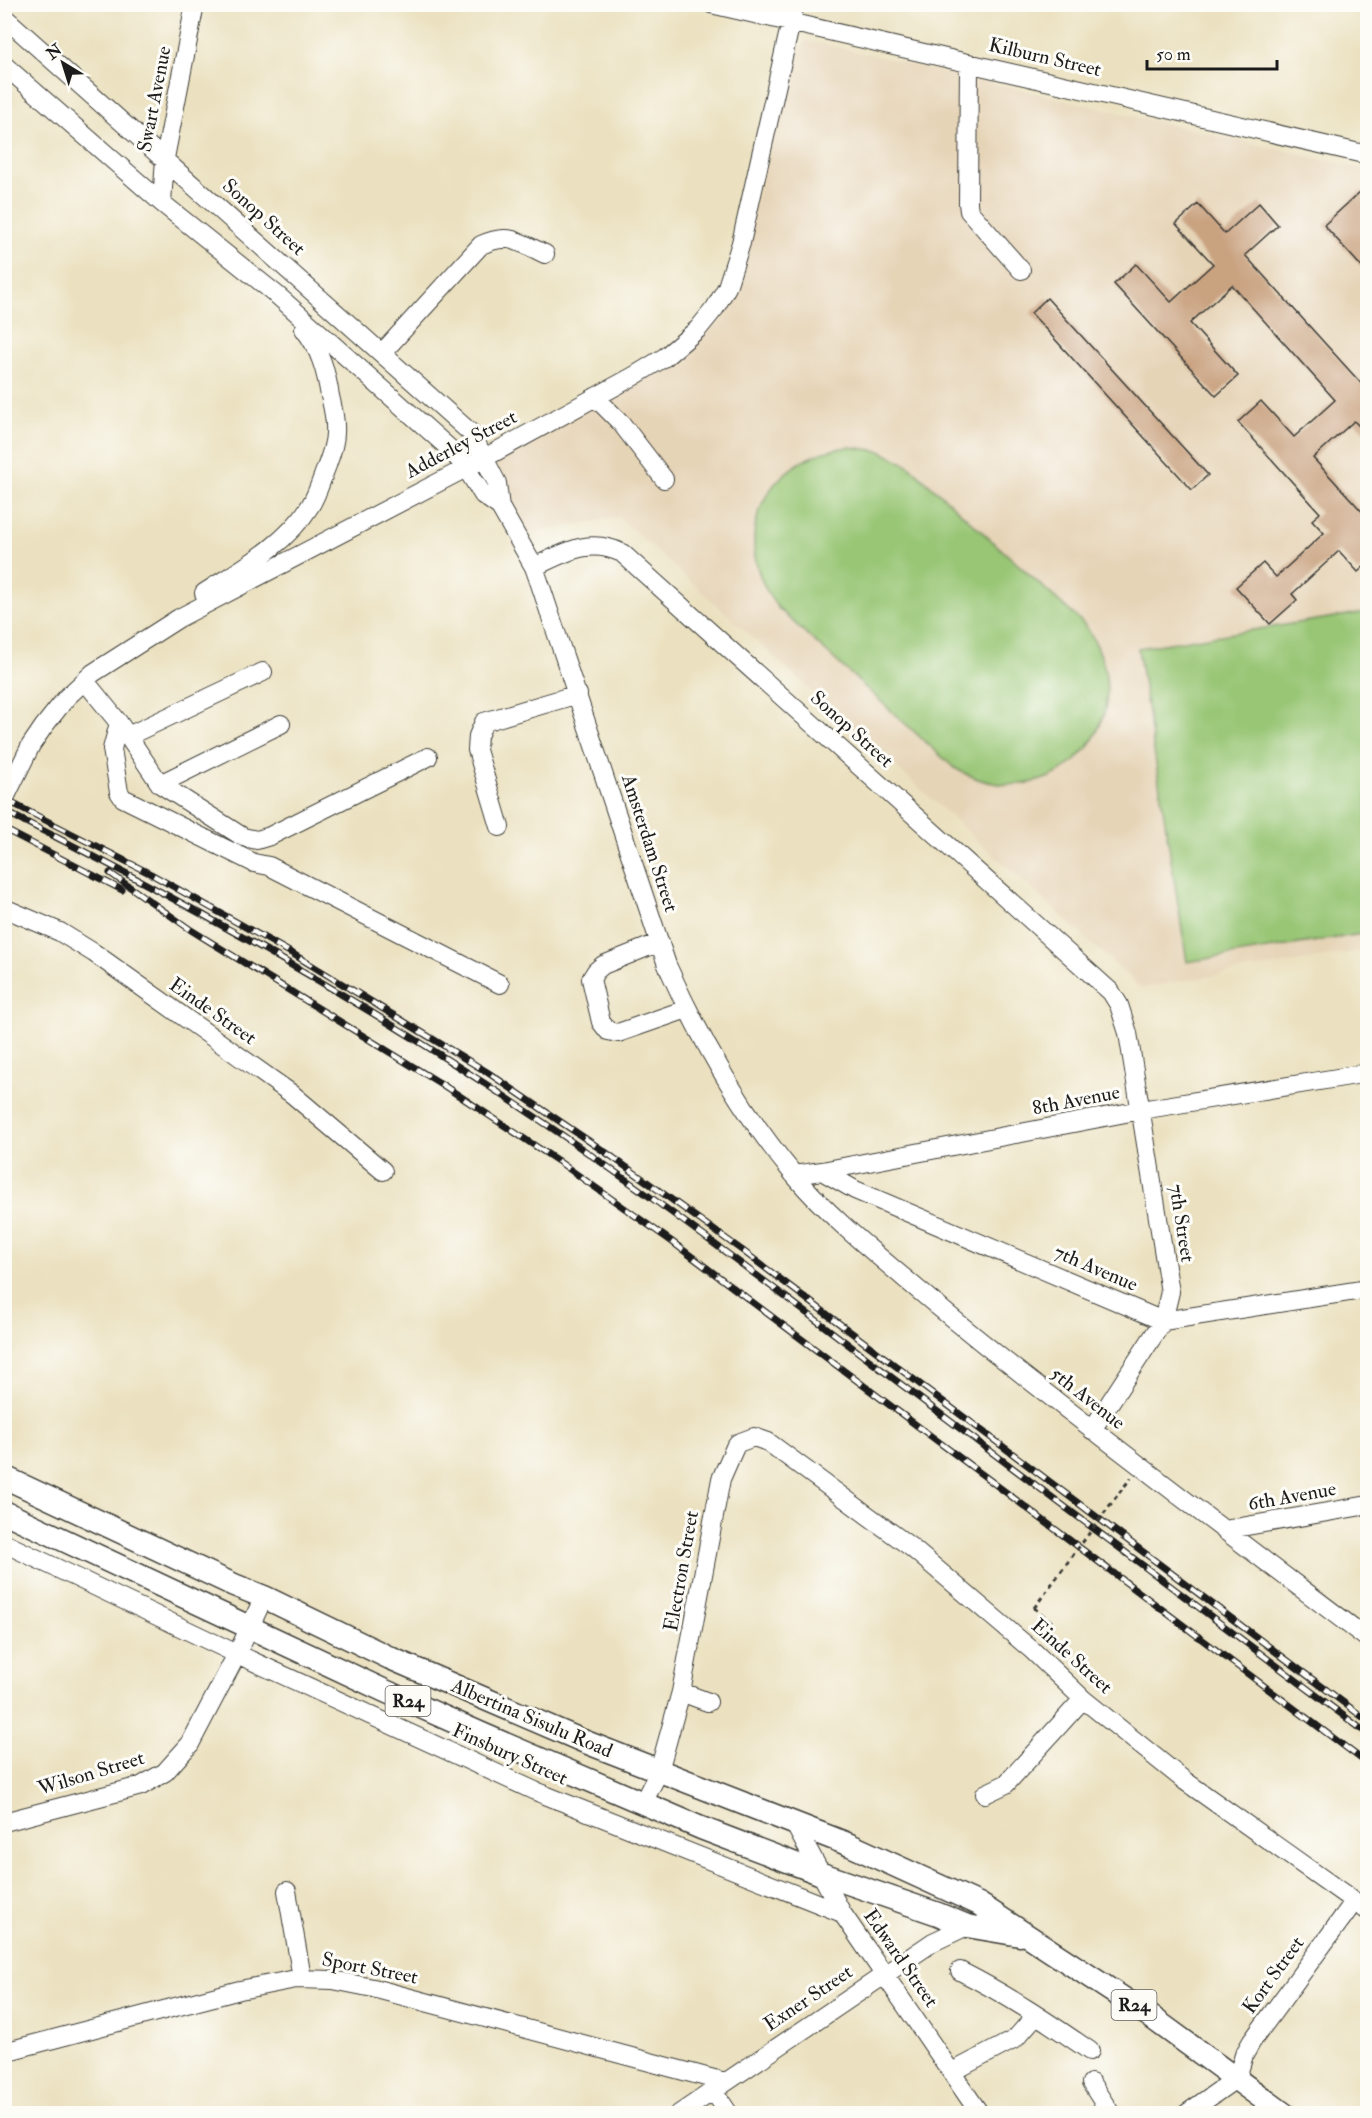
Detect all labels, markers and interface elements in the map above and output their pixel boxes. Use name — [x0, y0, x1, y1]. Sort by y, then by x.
street label: Kilburn Street — [986, 32, 1104, 82]
north arrow — [33, 33, 93, 93]
scale bar — [1147, 33, 1278, 71]
text: N — [42, 39, 67, 65]
text: 50 m — [1156, 43, 1191, 66]
street label: Swart Avenue — [131, 44, 177, 154]
street label: Sonop Street — [217, 173, 311, 262]
street label: Adderley Street — [400, 404, 522, 484]
street label: Sonop Street — [805, 685, 899, 774]
street label: Amsterdam Street — [616, 770, 684, 915]
street label: Einde Street — [165, 972, 262, 1050]
street label: 8th Avenue — [1030, 1079, 1122, 1121]
street label: 7th Street — [1164, 1182, 1201, 1264]
street label: 7th Avenue — [1050, 1239, 1142, 1297]
street label: 5th Avenue — [1046, 1361, 1130, 1435]
street label: 6th Avenue — [1246, 1476, 1338, 1516]
street label: Electron Street — [658, 1508, 704, 1633]
street label: Einde Street — [1026, 1613, 1118, 1699]
street label: Albertina Sisulu Road — [447, 1672, 617, 1763]
road number: R24 — [386, 1686, 430, 1716]
street label: Finsbury Street — [448, 1717, 572, 1791]
street label: Wilson Street — [34, 1745, 148, 1801]
street label: Edward Street — [858, 1904, 944, 2012]
street label: Kort Street — [1237, 1931, 1310, 2019]
street label: Sport Street — [320, 1946, 421, 1991]
street label: Exner Street — [759, 1959, 858, 2037]
road number: R24 — [1112, 1990, 1156, 2020]

